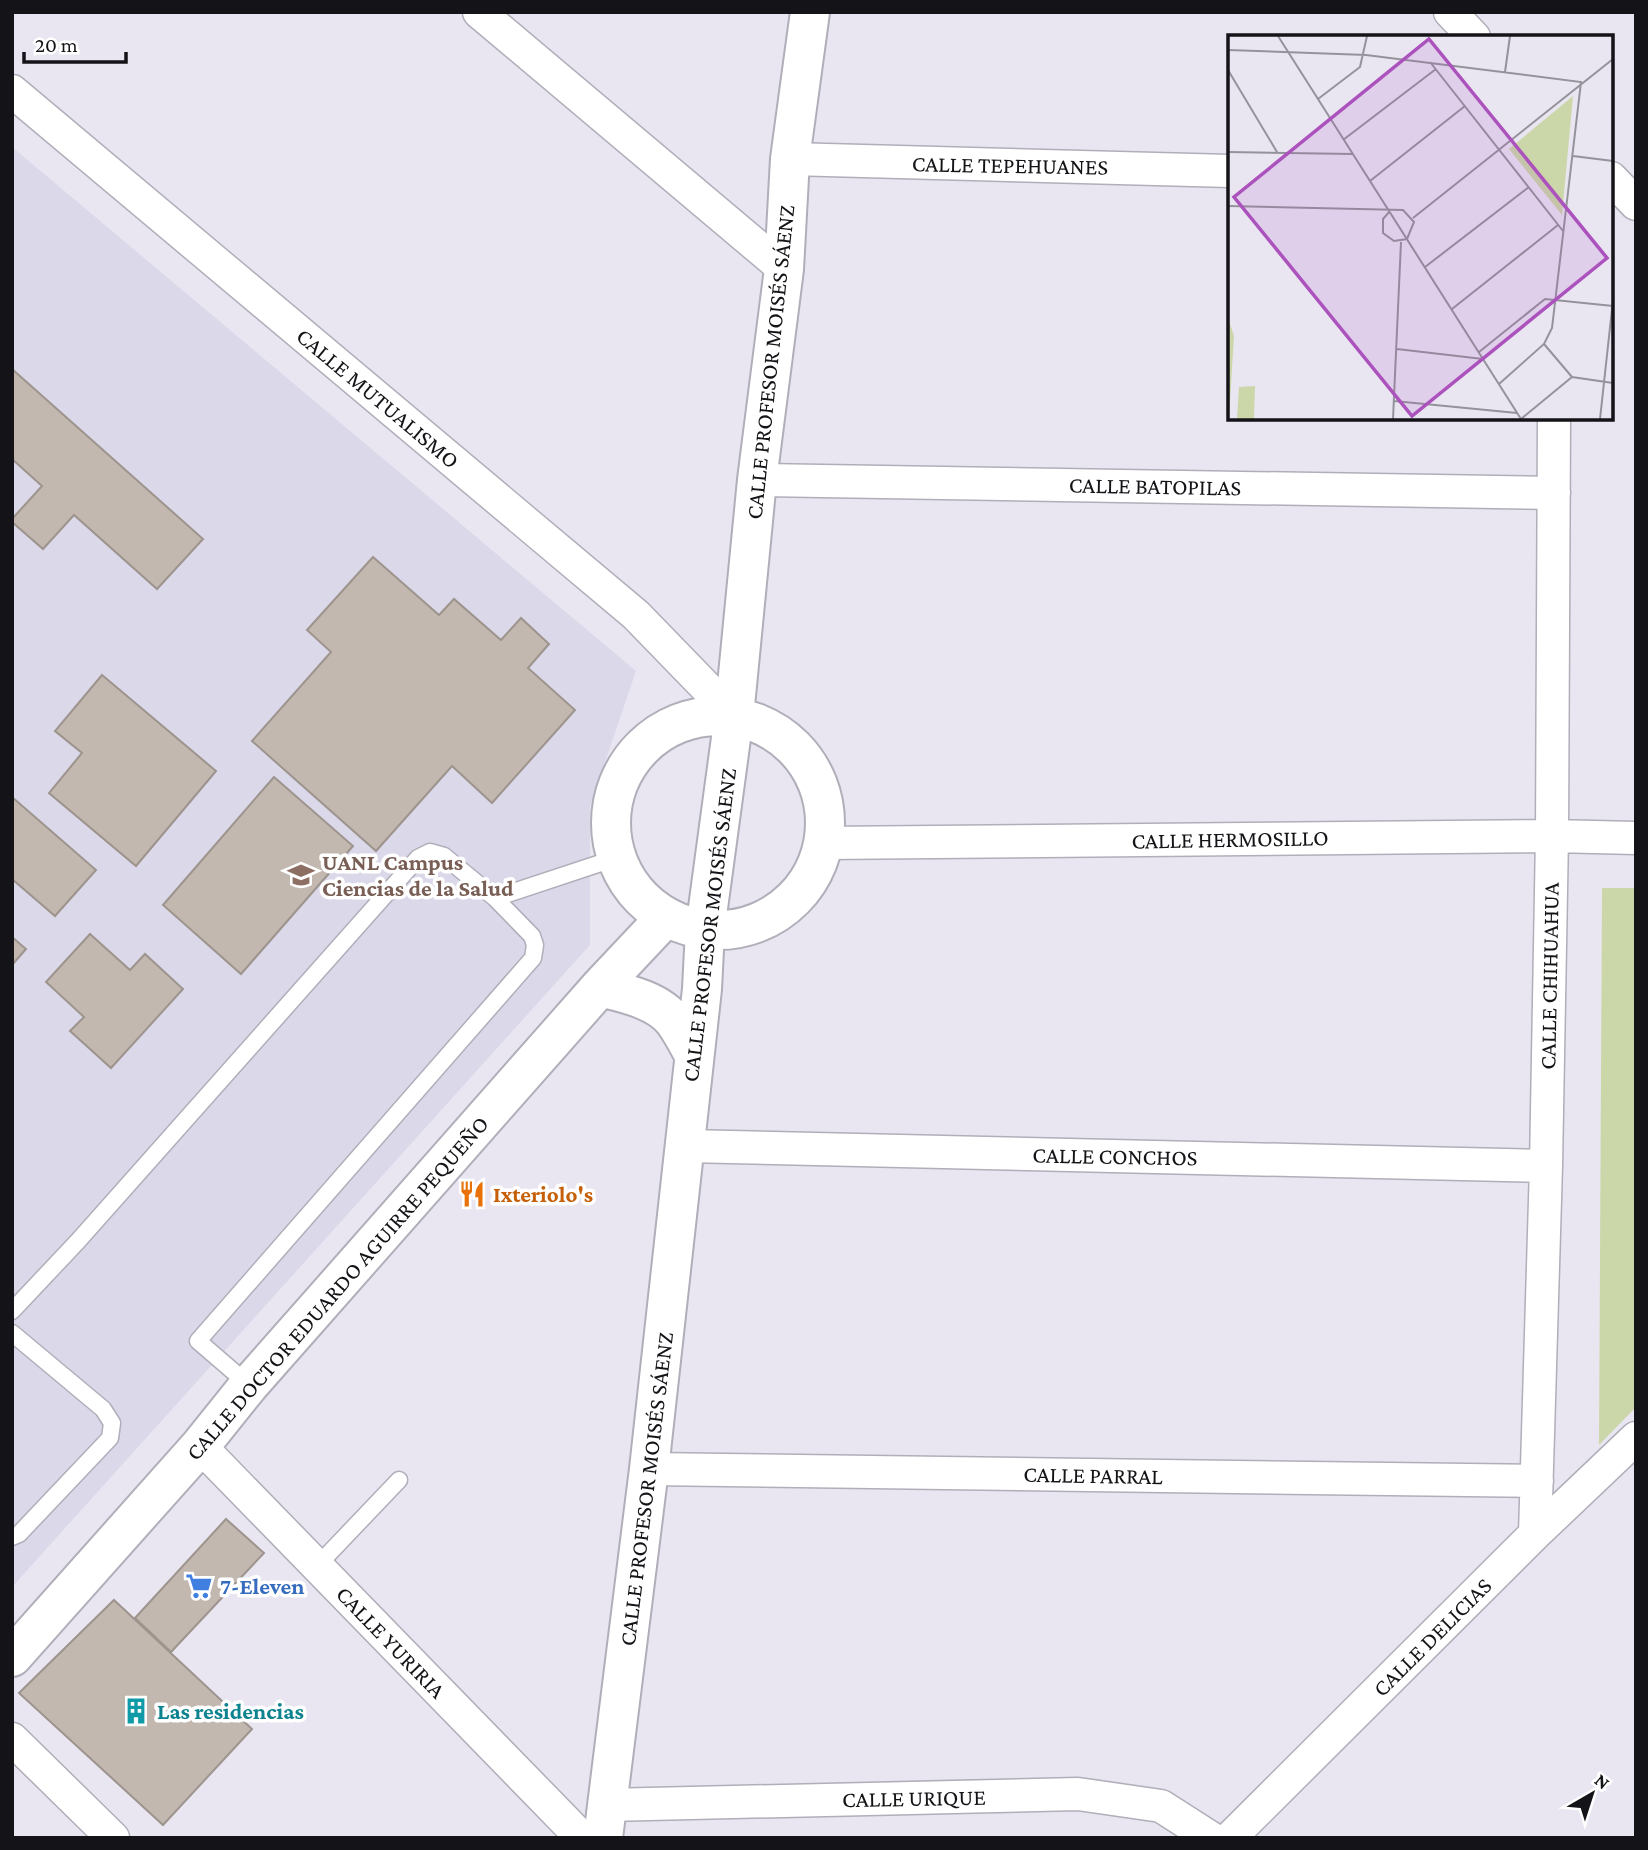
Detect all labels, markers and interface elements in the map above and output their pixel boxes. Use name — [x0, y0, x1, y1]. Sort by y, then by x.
scale bar — [24, 21, 126, 65]
text: 20 m — [35, 33, 78, 57]
inset map — [1228, 35, 1613, 420]
street label: CALLE TEPEHUANES — [912, 150, 1108, 180]
street label: CALLE PROFESOR MOISÉS SÁENZ — [741, 204, 799, 520]
street label: CALLE MUTUALISMO — [291, 322, 465, 474]
street label: CALLE BATOPILAS — [1069, 471, 1241, 501]
street label: CALLE PROFESOR MOISÉS SÁENZ — [677, 767, 741, 1083]
street label: CALLE HERMOSILLO — [1131, 824, 1329, 854]
place label: UANL Campus Ciencias de la Salud — [322, 849, 514, 901]
school or university icon: UANL Campus Ciencias de la Salud — [286, 860, 316, 890]
street label: CALLE CHIHUAHUA — [1534, 881, 1564, 1070]
street label: CALLE DOCTOR EDUARDO AGUIRRE PEQUEÑO — [180, 1111, 494, 1465]
street label: CALLE CONCHOS — [1032, 1142, 1198, 1170]
restaurant icon: Ixteriolo's — [457, 1179, 487, 1209]
place label: Ixteriolo's — [493, 1181, 593, 1207]
street label: CALLE PROFESOR MOISÉS SÁENZ — [614, 1331, 678, 1647]
street label: CALLE PARRAL — [1023, 1461, 1163, 1489]
supermarket icon: 7-Eleven — [184, 1571, 214, 1601]
street label: CALLE DELICIAS — [1367, 1572, 1497, 1702]
place label: 7-Eleven — [220, 1573, 305, 1599]
street label: CALLE YURIRIA — [331, 1581, 452, 1704]
building icon: Las residencias — [121, 1696, 151, 1726]
place label: Las residencias — [157, 1698, 304, 1724]
north arrow — [1557, 1759, 1627, 1829]
text: N — [1591, 1769, 1614, 1793]
street label: CALLE URIQUE — [842, 1784, 986, 1812]

